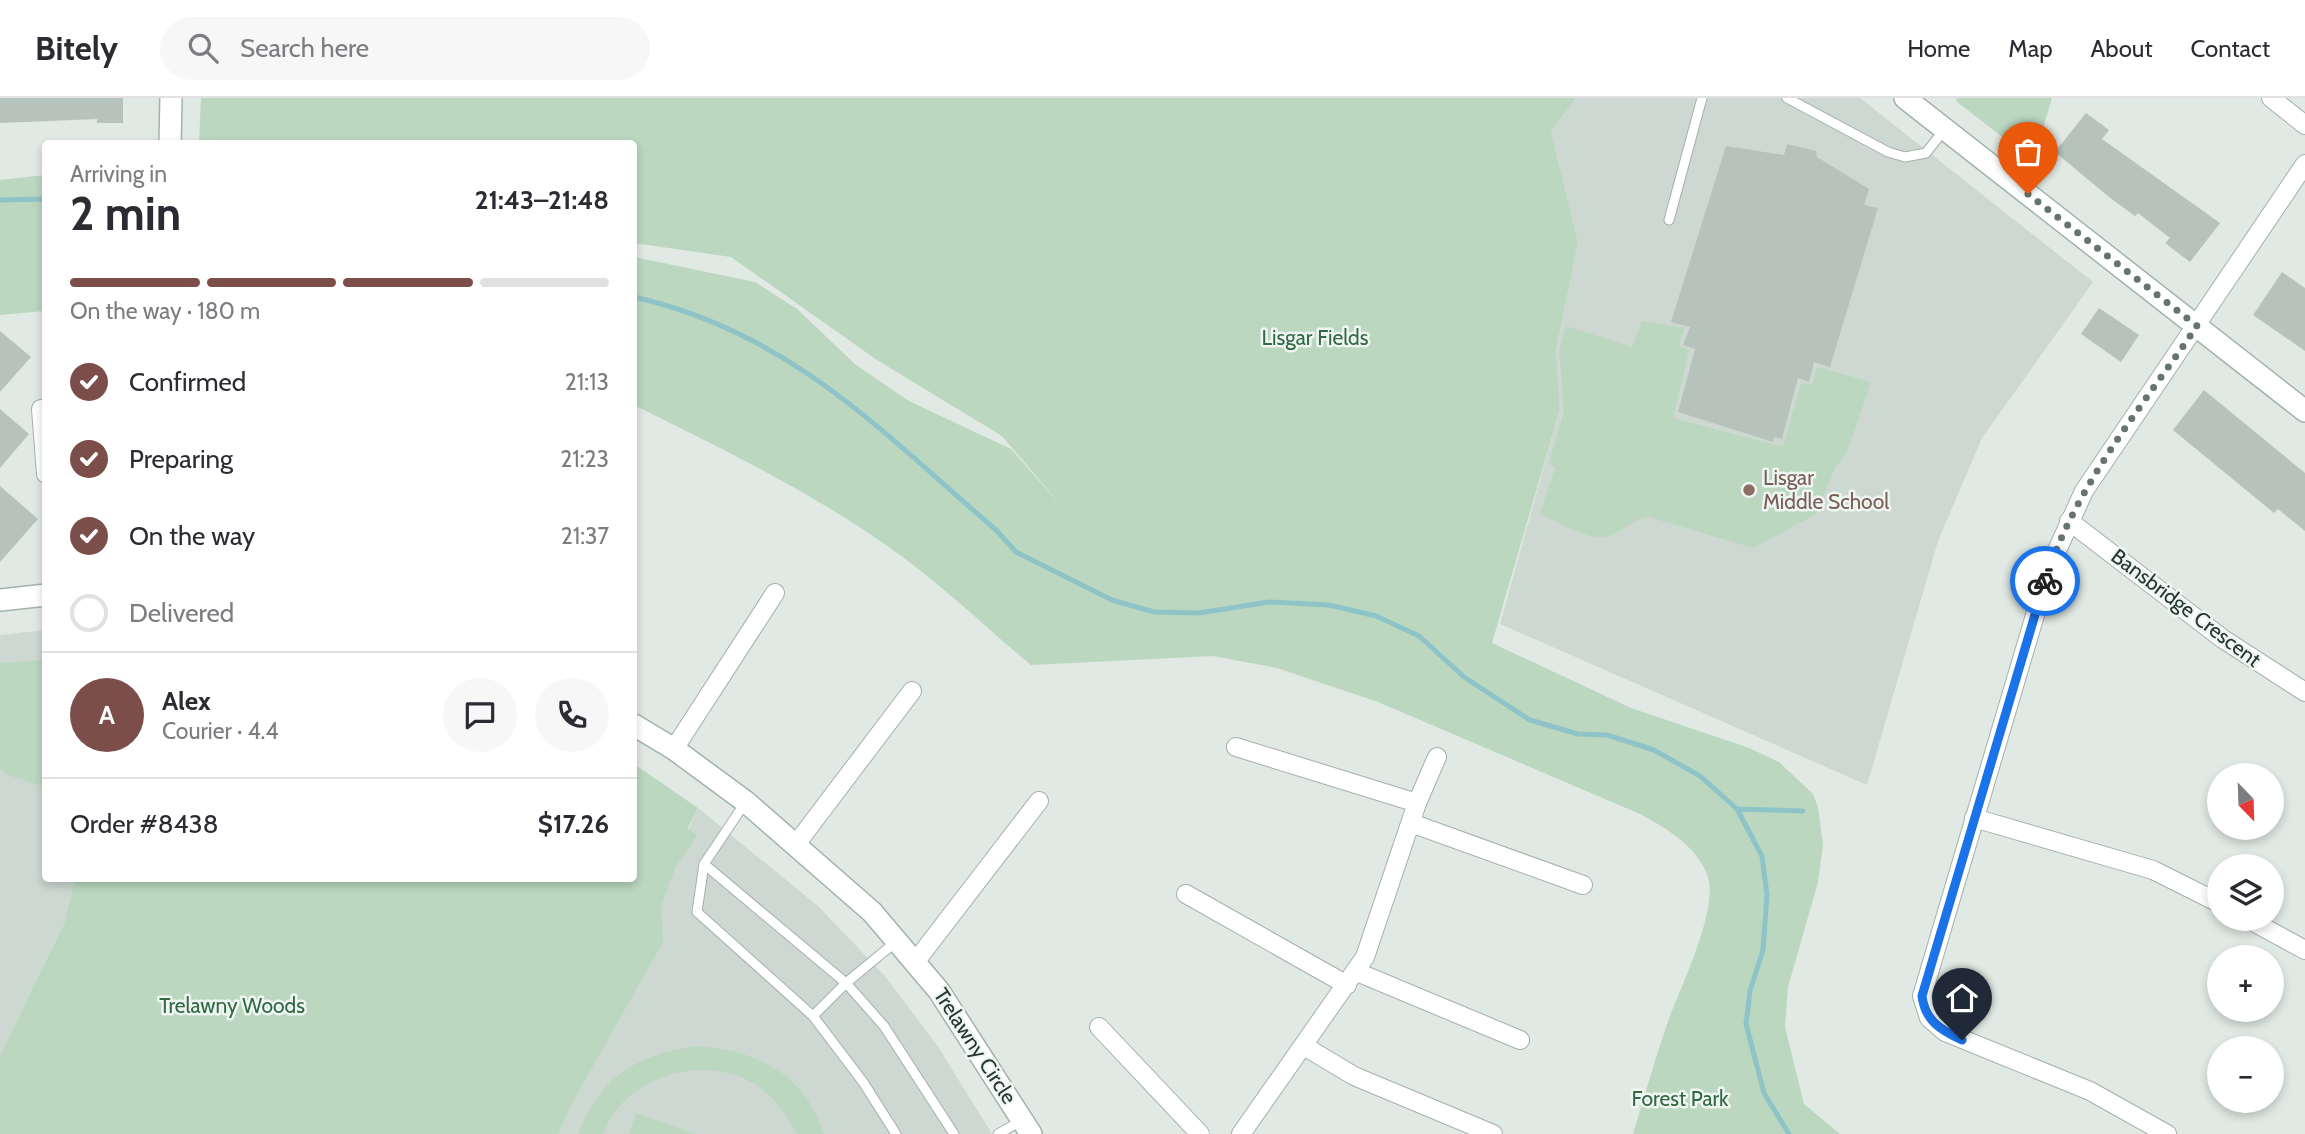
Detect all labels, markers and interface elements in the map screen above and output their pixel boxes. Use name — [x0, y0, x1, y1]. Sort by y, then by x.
search box — [160, 17, 650, 80]
text: Bitely — [35, 28, 118, 68]
icon: search — [184, 29, 222, 67]
text: Search here — [240, 32, 369, 64]
text: Home — [1907, 34, 1970, 63]
text: Map — [2008, 34, 2053, 63]
text: About — [2091, 34, 2153, 63]
text: Contact — [2191, 34, 2270, 63]
pin — [1998, 122, 2058, 194]
icon: bag — [2009, 133, 2047, 171]
text: Arriving in — [70, 160, 167, 188]
text: 21:43–21:48 — [475, 184, 609, 216]
text: 2 min — [70, 186, 181, 242]
text: On the way · 180 m — [70, 297, 260, 325]
park label: Lisgar Fields — [1262, 325, 1369, 350]
icon: check — [70, 363, 108, 401]
text: Confirmed — [129, 366, 246, 398]
text: 21:13 — [565, 368, 609, 396]
icon: check — [70, 440, 108, 478]
text: Preparing — [129, 443, 233, 475]
text: 21:23 — [560, 445, 609, 473]
place label: Lisgar Middle School — [1763, 465, 1889, 514]
marker: Lisgar Middle School — [1741, 482, 1757, 498]
icon: check — [70, 517, 108, 555]
text: On the way — [129, 520, 255, 552]
text: 21:37 — [561, 522, 609, 550]
street label: Bansbridge Crescent — [2107, 543, 2266, 672]
courier — [2010, 546, 2080, 616]
icon: bike — [2026, 562, 2064, 600]
text: Delivered — [129, 597, 234, 629]
button: chat — [443, 678, 517, 752]
button: phone — [535, 678, 609, 752]
text: Alex — [162, 685, 211, 717]
text: A — [99, 699, 115, 731]
text: Courier · 4.4 — [162, 717, 279, 745]
north arrow — [2207, 763, 2284, 840]
map controls — [2207, 763, 2284, 1113]
text: Order #8438 — [70, 808, 218, 840]
text: $17.26 — [538, 808, 609, 840]
button: layers — [2207, 854, 2284, 931]
button: + — [2207, 945, 2284, 1022]
pin — [1932, 968, 1992, 1040]
icon: home — [1943, 979, 1981, 1017]
street label: Trelawny Circle — [929, 983, 1022, 1108]
park label: Trelawny Woods — [159, 993, 305, 1018]
button: − — [2207, 1036, 2284, 1113]
park label: Forest Park — [1631, 1086, 1729, 1111]

